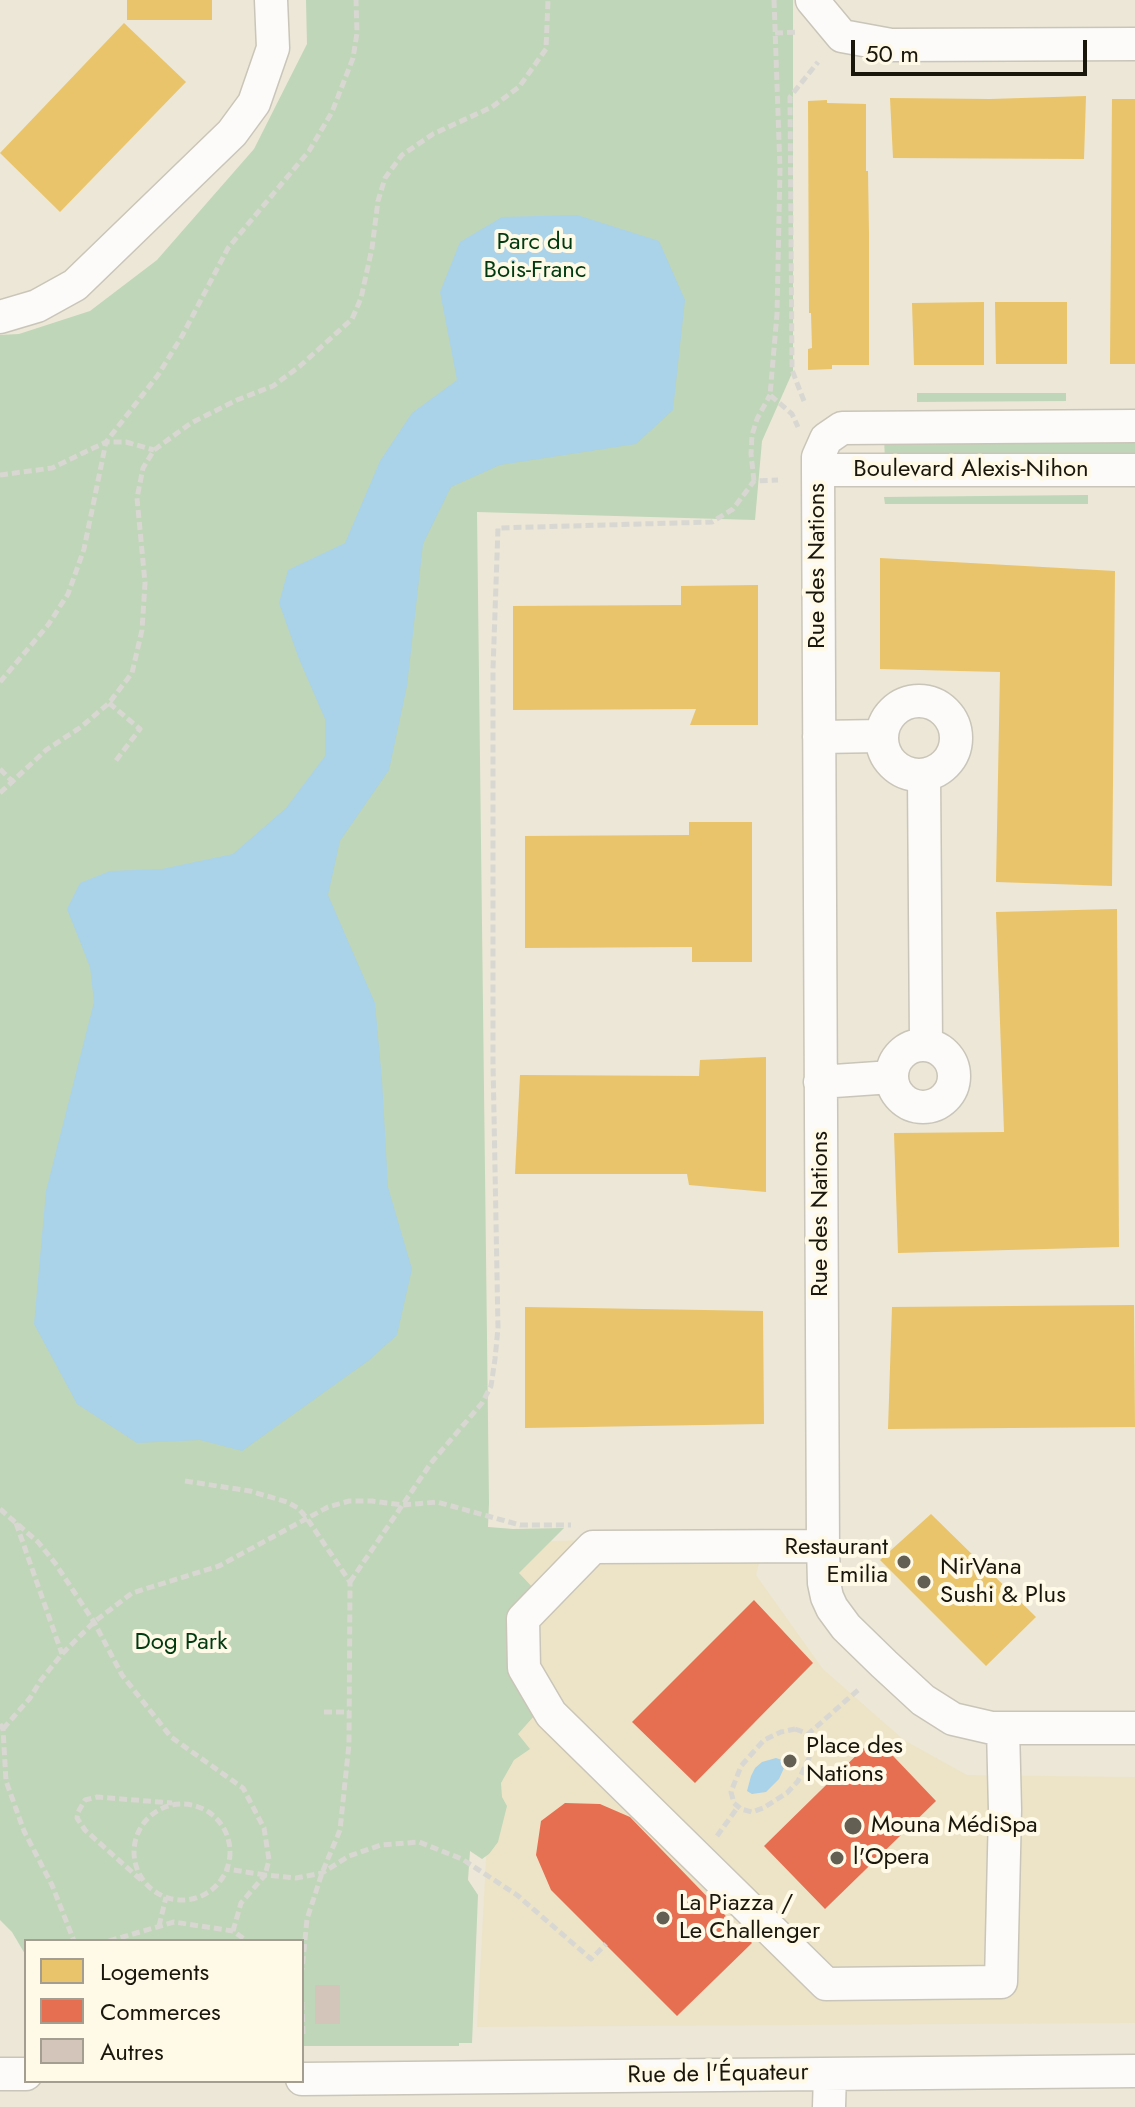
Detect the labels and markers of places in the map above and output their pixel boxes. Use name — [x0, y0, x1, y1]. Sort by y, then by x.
place label: Restaurant Emilia — [784, 1534, 888, 1590]
marker: Restaurant Emilia — [895, 1553, 913, 1571]
place label: NirVana Sushi & Plus — [940, 1554, 1066, 1610]
marker: NirVana Sushi & Plus — [915, 1573, 933, 1591]
place label: Place des Nations — [806, 1733, 903, 1789]
marker: Place des Nations — [781, 1752, 799, 1770]
place label: Mouna MédiSpa — [871, 1812, 1038, 1840]
marker: Mouna MédiSpa — [842, 1815, 864, 1837]
place label: l'Opera — [853, 1844, 929, 1872]
marker: l'Opera — [828, 1849, 846, 1867]
place label: La Piazza / Le Challenger — [679, 1890, 820, 1946]
marker: La Piazza / Le Challenger — [654, 1909, 672, 1927]

